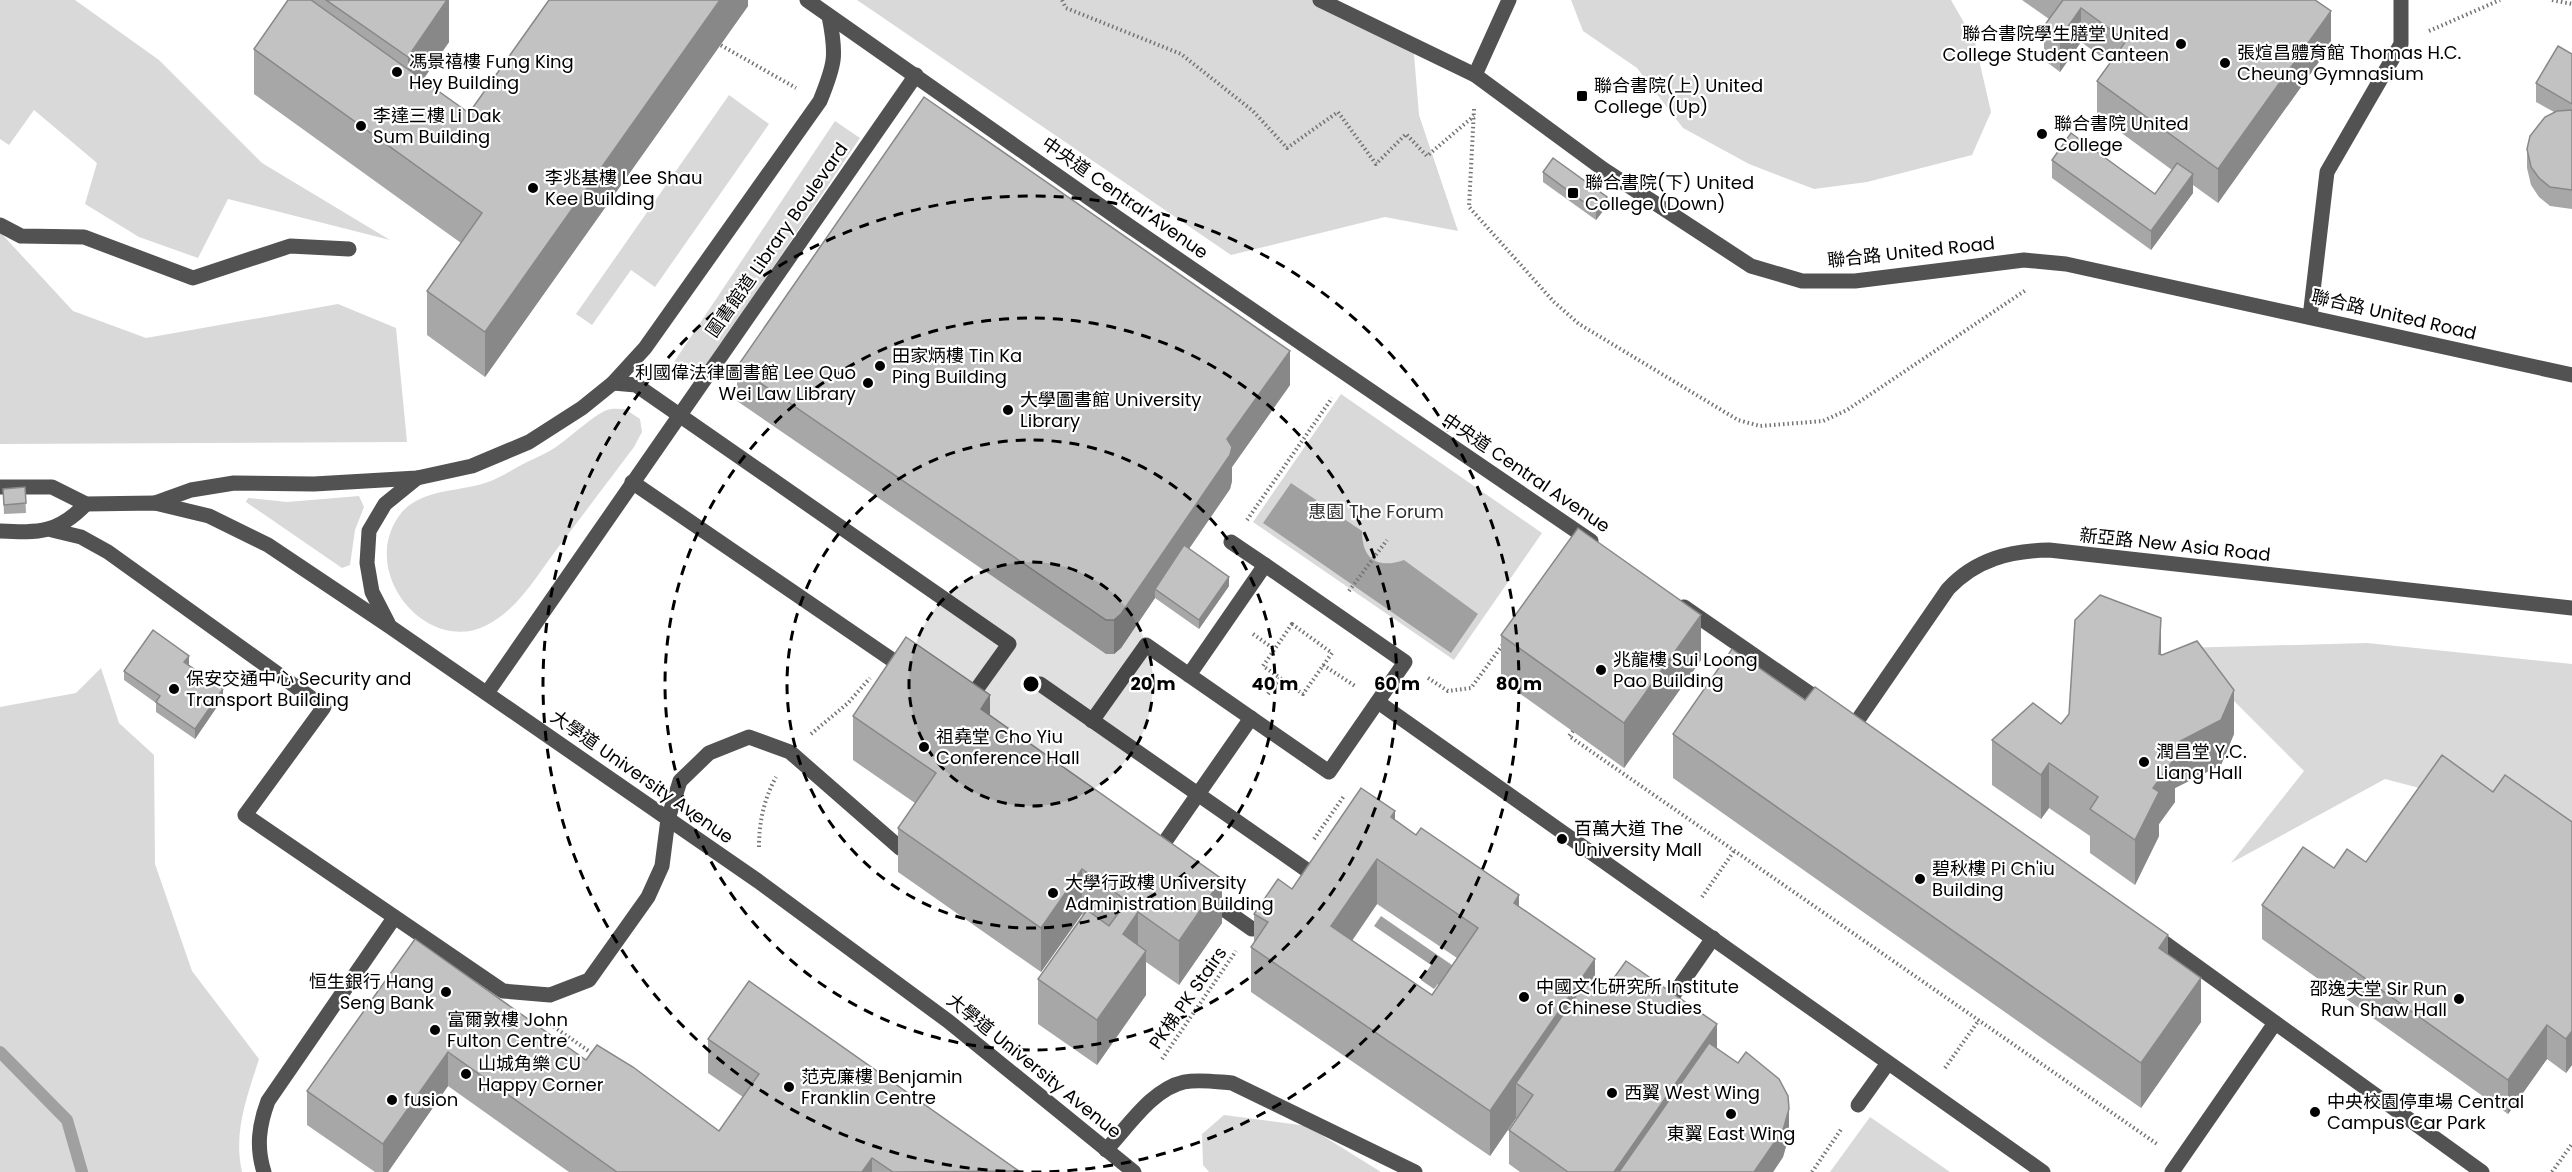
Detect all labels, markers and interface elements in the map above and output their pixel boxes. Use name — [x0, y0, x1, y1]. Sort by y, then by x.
place label: 聯合書院學生膳堂 United College Student Canteen — [1943, 21, 2169, 67]
marker: 聯合書院學生膳堂 United College Student Canteen — [2174, 37, 2188, 51]
place label: 張煊昌體育館 Thomas H.C. Cheung Gymnasium — [2237, 40, 2461, 86]
place label: 馮景禧樓 Fung King Hey Building — [409, 49, 574, 95]
marker: 張煊昌體育館 Thomas H.C. Cheung Gymnasium — [2218, 56, 2232, 70]
marker: 馮景禧樓 Fung King Hey Building — [390, 65, 404, 79]
place label: 聯合書院(上) United College (Up) — [1594, 73, 1763, 119]
marker: 聯合書院(上) United College (Up) — [1575, 89, 1589, 103]
place label: 李達三樓 Li Dak Sum Building — [373, 103, 502, 149]
place label: 聯合書院 United College — [2054, 111, 2189, 157]
marker: 李達三樓 Li Dak Sum Building — [354, 119, 368, 133]
marker: 聯合書院 United College — [2035, 127, 2049, 141]
street label: 中央道 Central Avenue — [1037, 131, 1213, 265]
street label: 圖書館道 Library Boulevard — [700, 137, 854, 342]
place label: 李兆基樓 Lee Shau Kee Building — [545, 165, 702, 211]
place label: 聯合書院(下) United College (Down) — [1585, 170, 1754, 216]
marker: 李兆基樓 Lee Shau Kee Building — [526, 181, 540, 195]
marker: 聯合書院(下) United College (Down) — [1566, 186, 1580, 200]
street label: 聯合路 United Road — [1826, 230, 1996, 273]
street label: 聯合路 United Road — [2309, 283, 2479, 346]
place label: 田家炳樓 Tin Ka Ping Building — [892, 343, 1022, 389]
marker: 田家炳樓 Tin Ka Ping Building — [873, 359, 887, 373]
place label: 利國偉法律圖書館 Lee Quo Wei Law Library — [635, 360, 856, 406]
marker: 利國偉法律圖書館 Lee Quo Wei Law Library — [861, 376, 875, 390]
place label: 大學圖書館 University Library — [1020, 387, 1201, 433]
marker: 大學圖書館 University Library — [1001, 403, 1015, 417]
street label: 中央道 Central Avenue — [1437, 407, 1615, 538]
park label: 惠園 The Forum — [1308, 499, 1444, 524]
street label: 新亞路 New Asia Road — [2078, 522, 2272, 567]
place label: 兆龍樓 Sui Loong Pao Building — [1613, 647, 1758, 693]
marker: 兆龍樓 Sui Loong Pao Building — [1594, 663, 1608, 677]
place label: 保安交通中心 Security and Transport Building — [186, 666, 411, 712]
text: 20 m — [1131, 671, 1175, 696]
text: 40 m — [1252, 671, 1298, 696]
text: 60 m — [1374, 671, 1420, 696]
text: 80 m — [1496, 671, 1542, 696]
centre of rings — [1021, 674, 1041, 694]
marker: 保安交通中心 Security and Transport Building — [167, 682, 181, 696]
street label: 大學道 University Avenue — [546, 704, 739, 849]
place label: 祖堯堂 Cho Yiu Conference Hall — [936, 724, 1080, 770]
place label: 潤昌堂 Y.C. Liang Hall — [2156, 739, 2247, 785]
marker: 祖堯堂 Cho Yiu Conference Hall — [917, 740, 931, 754]
marker: 潤昌堂 Y.C. Liang Hall — [2137, 755, 2151, 769]
place label: 百萬大道 The University Mall — [1574, 816, 1702, 862]
marker: 百萬大道 The University Mall — [1555, 832, 1569, 846]
place label: 碧秋樓 Pi Ch'iu Building — [1932, 856, 2055, 902]
place label: 大學行政樓 University Administration Building — [1065, 870, 1274, 916]
marker: 碧秋樓 Pi Ch'iu Building — [1913, 872, 1927, 886]
marker: 大學行政樓 University Administration Building — [1046, 886, 1060, 900]
street label: PK梯 PK Stairs — [1143, 941, 1232, 1054]
place label: 恒生銀行 Hang Seng Bank — [309, 969, 435, 1015]
place label: 中國文化研究所 Institute of Chinese Studies — [1536, 974, 1739, 1020]
place label: 邵逸夫堂 Sir Run Run Shaw Hall — [2310, 976, 2447, 1022]
marker: 恒生銀行 Hang Seng Bank — [439, 985, 453, 999]
street label: 大學道 University Avenue — [942, 987, 1127, 1144]
marker: 中國文化研究所 Institute of Chinese Studies — [1517, 990, 1531, 1004]
marker: 邵逸夫堂 Sir Run Run Shaw Hall — [2452, 992, 2466, 1006]
place label: 富爾敦樓 John Fulton Centre — [447, 1007, 568, 1053]
marker: 富爾敦樓 John Fulton Centre — [428, 1023, 442, 1037]
place label: 山城角樂 CU Happy Corner — [478, 1051, 604, 1097]
place label: 范克廉樓 Benjamin Franklin Centre — [801, 1064, 963, 1110]
marker: 山城角樂 CU Happy Corner — [459, 1067, 473, 1081]
marker: 范克廉樓 Benjamin Franklin Centre — [782, 1080, 796, 1094]
place label: 西翼 West Wing — [1624, 1080, 1760, 1105]
marker: 西翼 West Wing — [1605, 1086, 1619, 1100]
place label: fusion — [404, 1087, 458, 1112]
place label: 中央校園停車場 Central Campus Car Park — [2327, 1089, 2524, 1135]
marker: fusion — [385, 1093, 399, 1107]
marker: 中央校園停車場 Central Campus Car Park — [2308, 1105, 2322, 1119]
marker: 東翼 East Wing — [1724, 1107, 1738, 1121]
place label: 東翼 East Wing — [1667, 1121, 1795, 1146]

